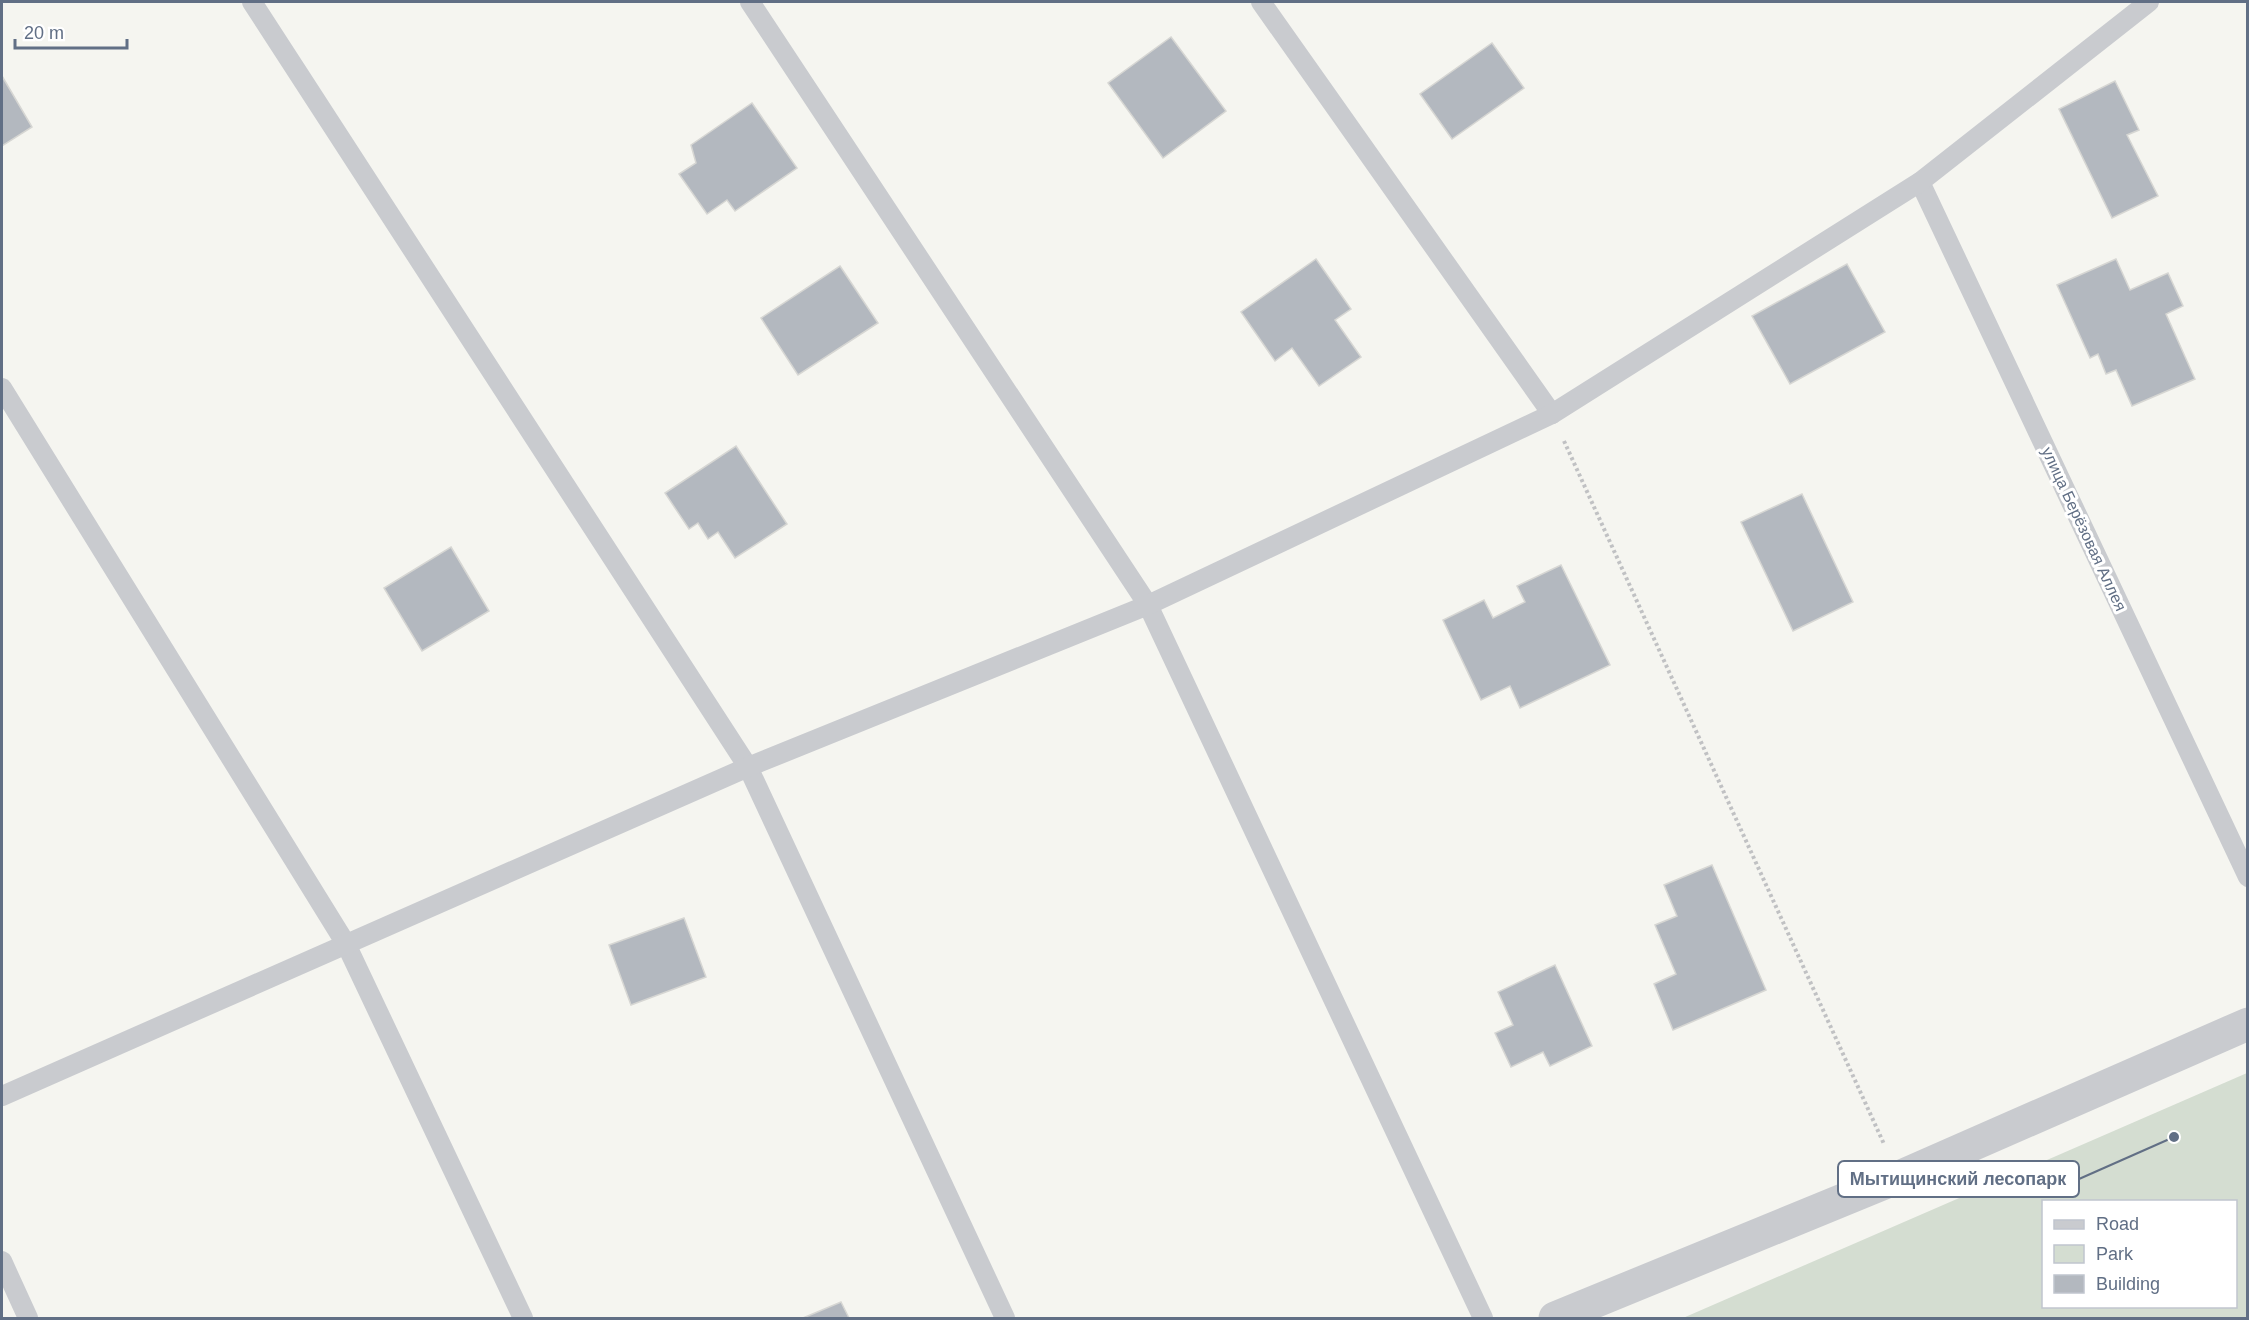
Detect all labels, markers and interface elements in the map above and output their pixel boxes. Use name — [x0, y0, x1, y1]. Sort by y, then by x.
scale bar — [15, 12, 128, 50]
text: 20 m — [24, 23, 64, 43]
street label: улица Берёзовая Аллея — [2038, 444, 2130, 614]
callout: Мытищинский лесопарк — [1838, 1161, 2079, 1197]
text: Мытищинский лесопарк — [1850, 1169, 2067, 1189]
legend — [2042, 1200, 2237, 1308]
text: Road — [2096, 1214, 2139, 1234]
text: Park — [2096, 1244, 2134, 1264]
text: Building — [2096, 1274, 2160, 1294]

